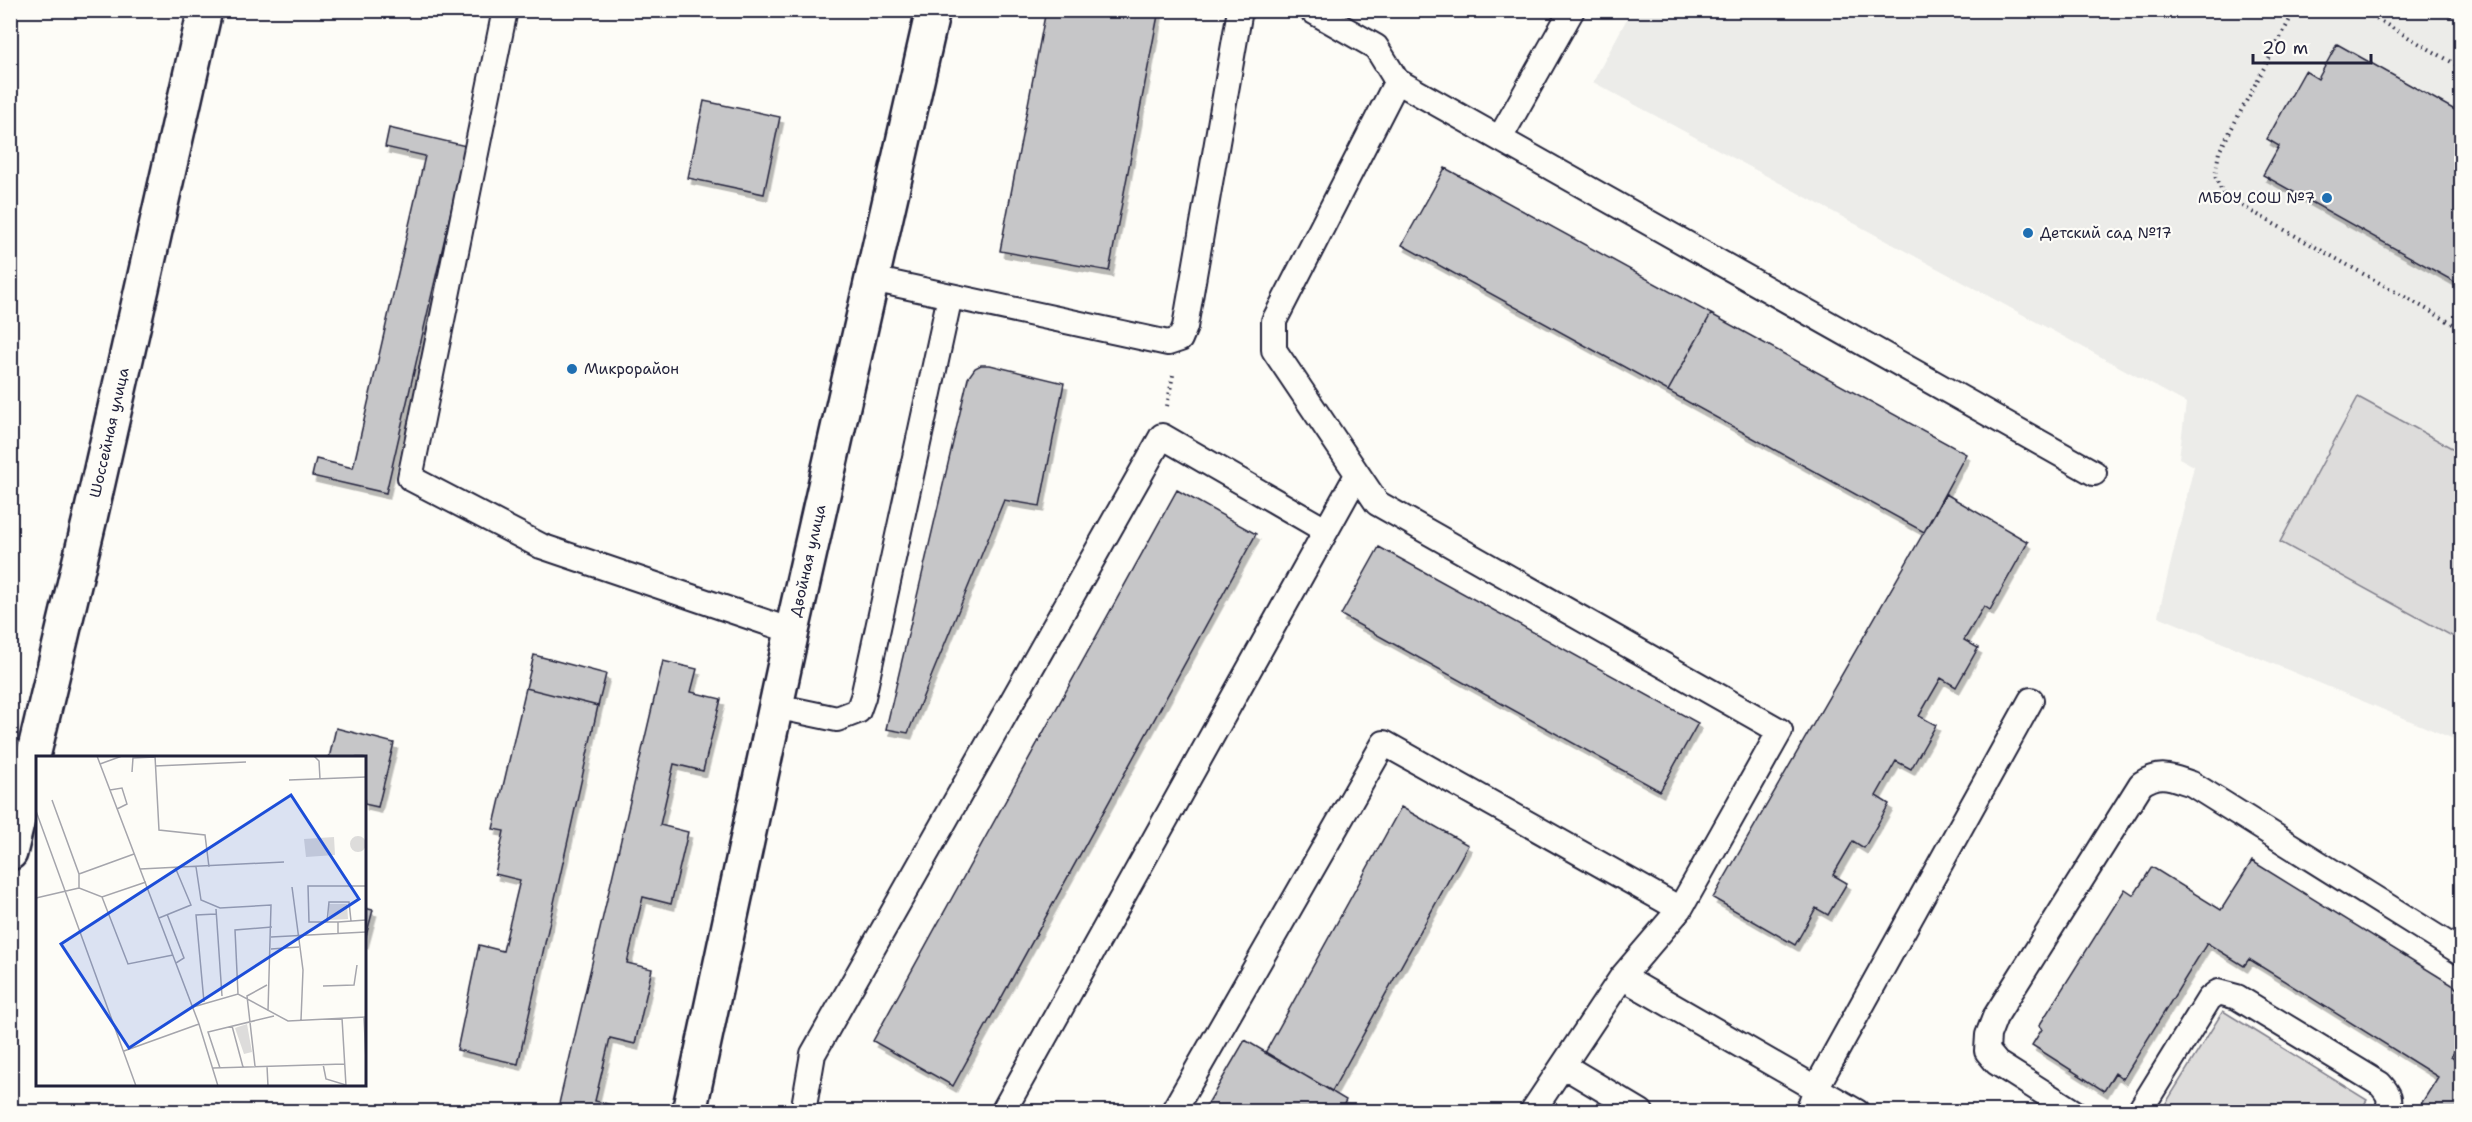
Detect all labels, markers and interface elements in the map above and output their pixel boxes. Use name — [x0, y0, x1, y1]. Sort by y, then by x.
scale bar — [2253, 27, 2372, 65]
text: 20 m — [2262, 36, 2308, 60]
place label: МБОУ СОШ №7 — [2198, 188, 2315, 208]
marker: МБОУ СОШ №7 — [2320, 191, 2334, 205]
place label: Детский сад №17 — [2040, 223, 2172, 243]
marker: Детский сад №17 — [2021, 226, 2035, 240]
place label: Микрорайон — [584, 359, 679, 379]
marker: Микрорайон — [565, 362, 579, 376]
street label: Шоссейная улица — [85, 365, 134, 500]
street label: Двойная улица — [785, 502, 831, 619]
inset map — [36, 756, 366, 1086]

